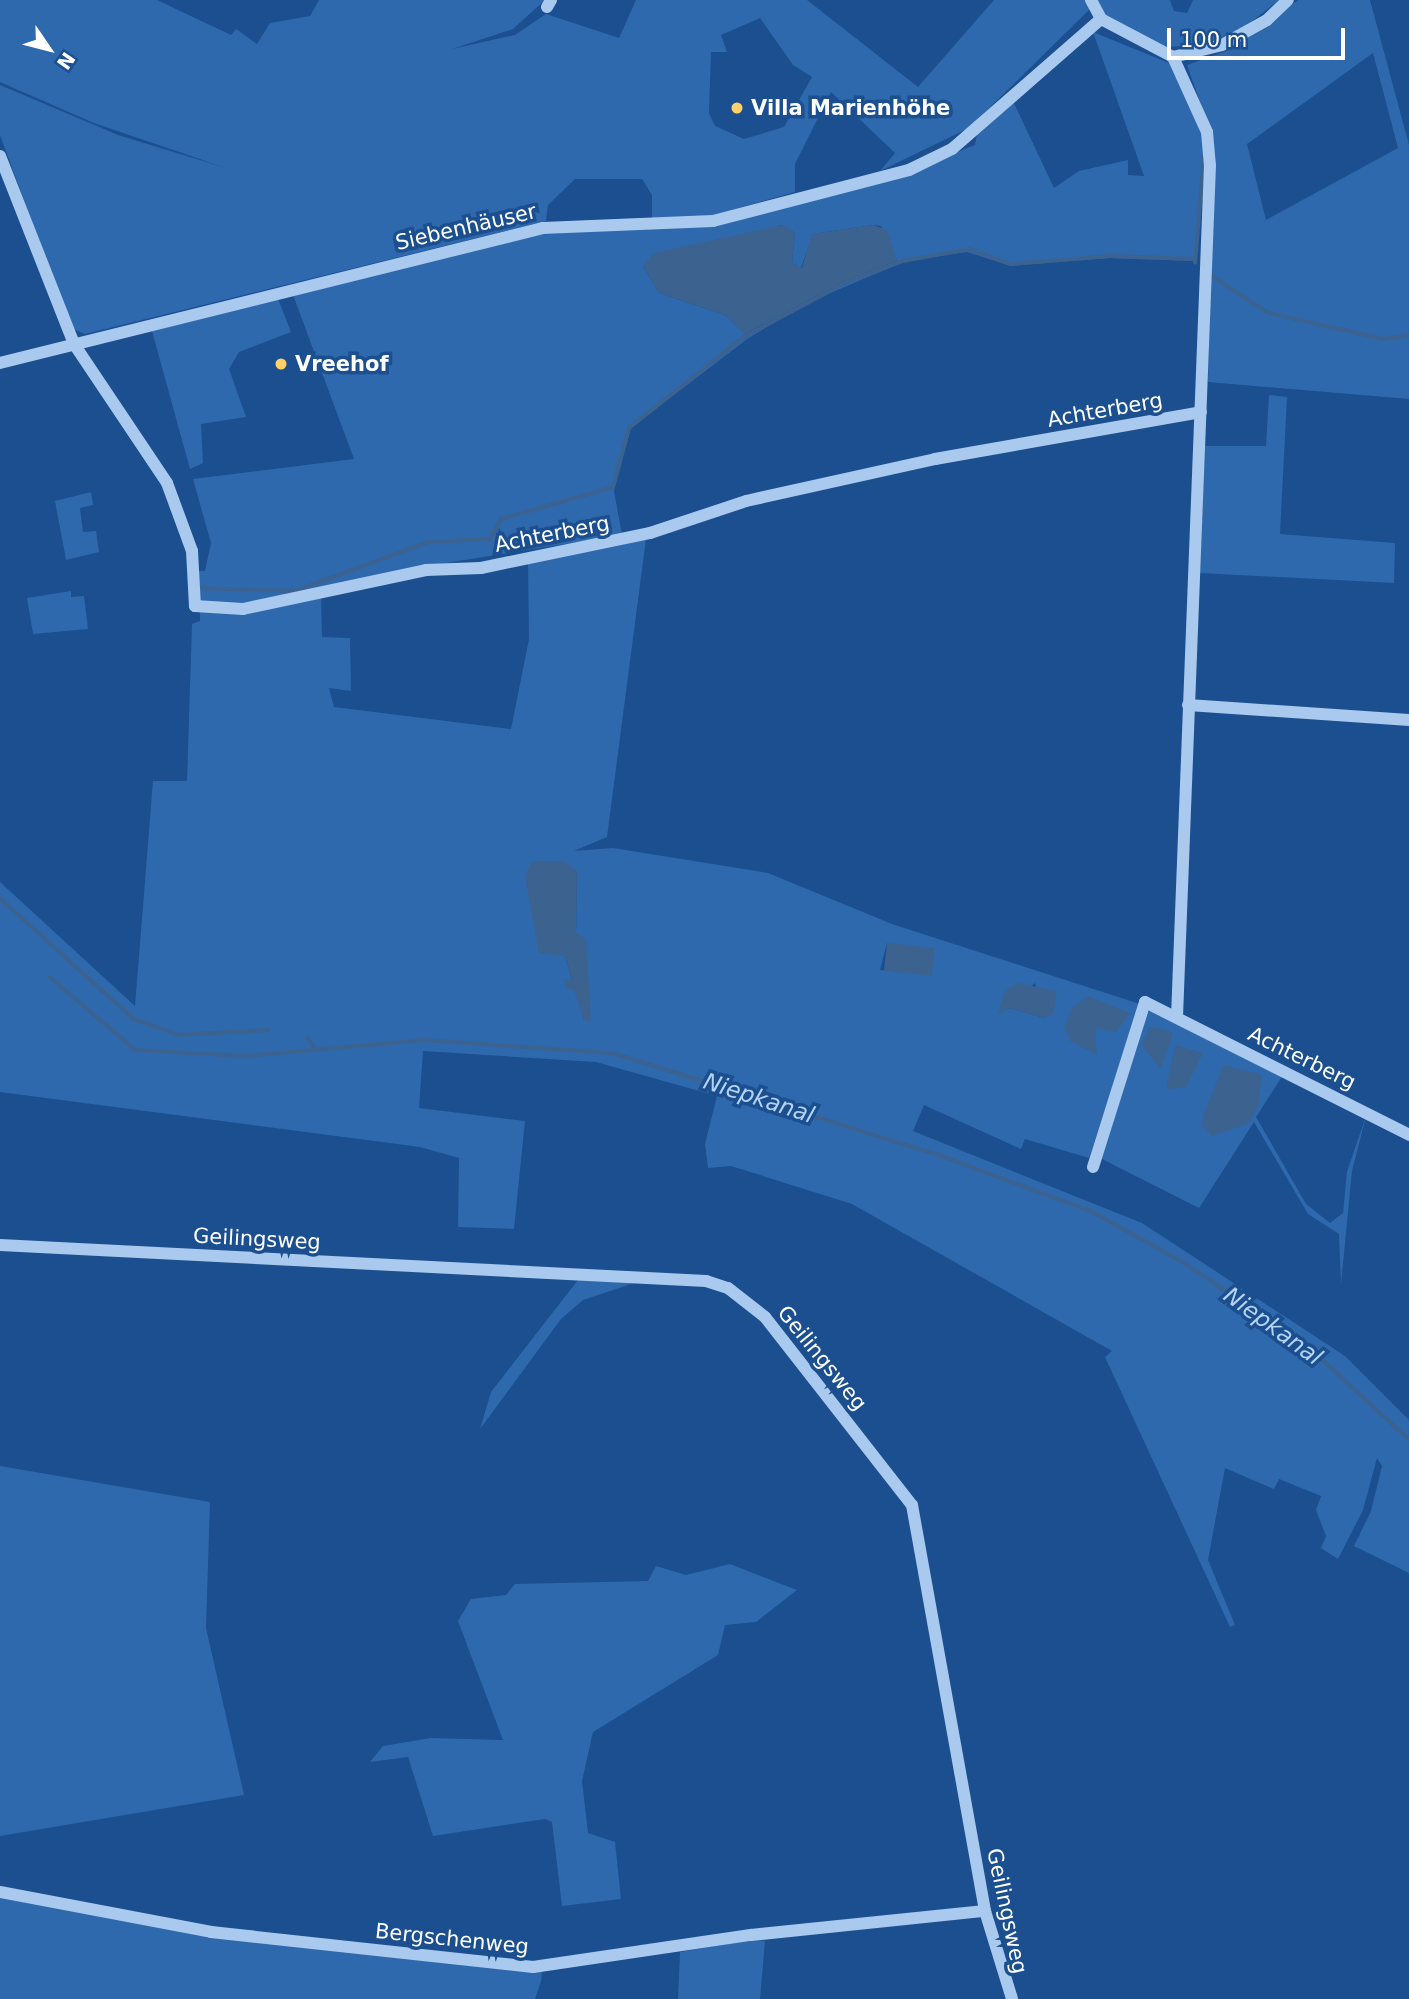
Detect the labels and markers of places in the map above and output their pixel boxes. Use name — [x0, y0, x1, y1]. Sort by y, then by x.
place label: Villa Marienhöhe — [751, 95, 950, 121]
marker: Villa Marienhöhe — [729, 100, 745, 116]
place label: Vreehof — [295, 351, 389, 377]
marker: Vreehof — [273, 356, 289, 372]

